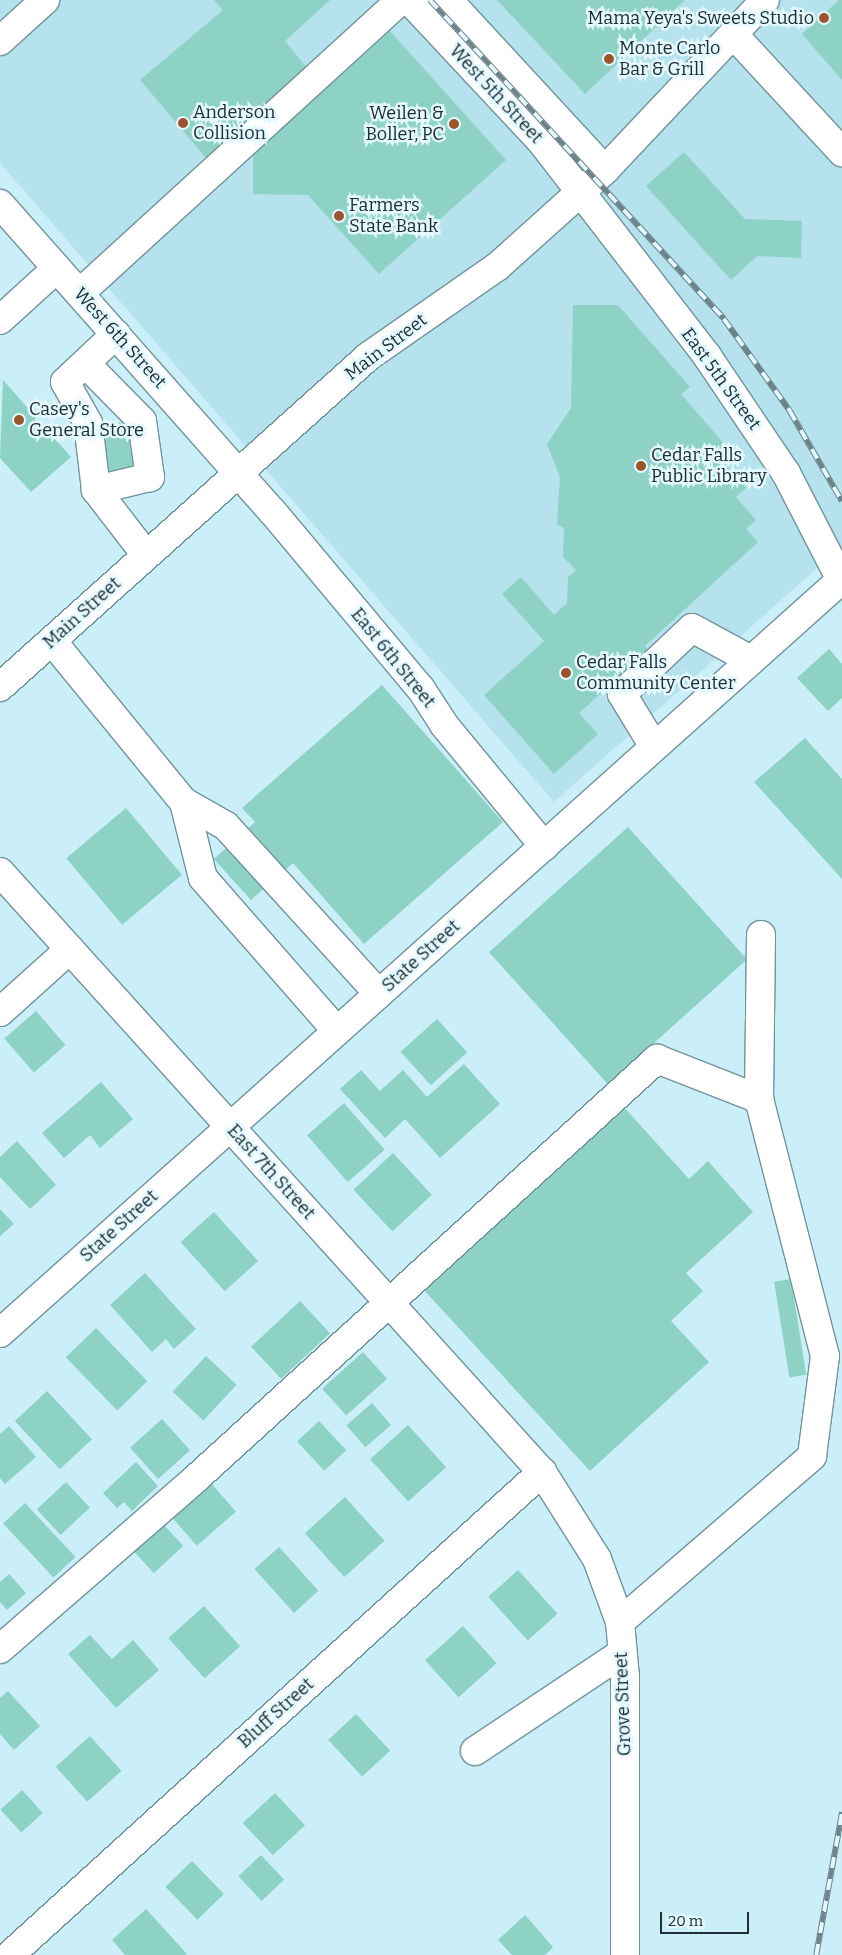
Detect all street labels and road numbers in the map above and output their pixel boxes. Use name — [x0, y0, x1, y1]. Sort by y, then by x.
street label: West 5th Street — [445, 40, 547, 148]
street label: West 6th Street — [69, 283, 171, 393]
street label: Main Street — [341, 309, 431, 385]
street label: East 5th Street — [677, 324, 765, 434]
street label: Main Street — [39, 573, 125, 653]
street label: East 6th Street — [346, 604, 440, 712]
street label: State Street — [378, 915, 464, 997]
street label: East 7th Street — [223, 1120, 319, 1224]
street label: State Street — [76, 1185, 162, 1267]
street label: Grove Street — [610, 1652, 636, 1756]
street label: Bluff Street — [234, 1673, 318, 1753]

